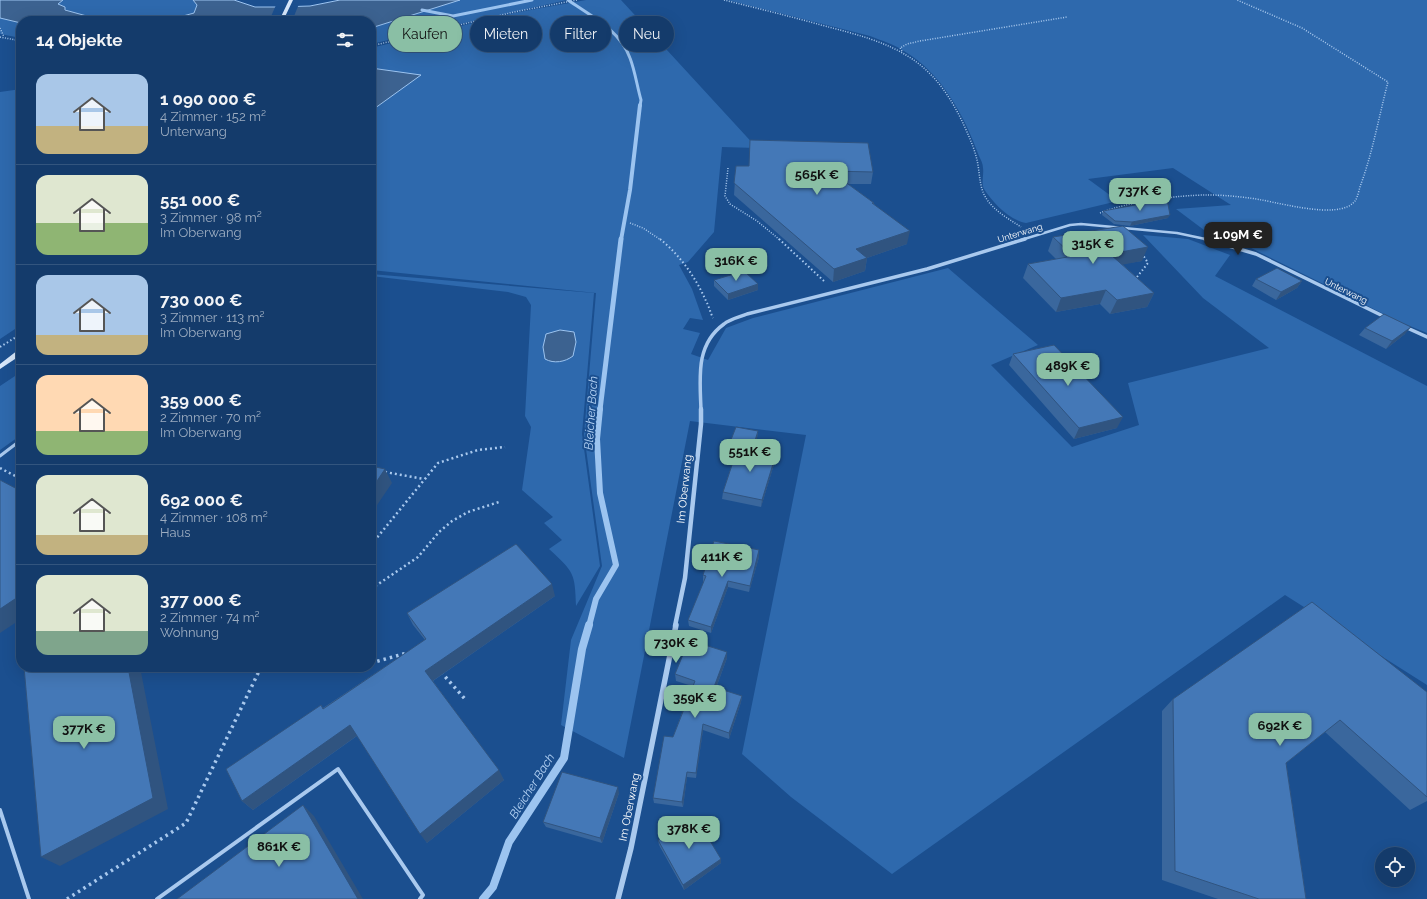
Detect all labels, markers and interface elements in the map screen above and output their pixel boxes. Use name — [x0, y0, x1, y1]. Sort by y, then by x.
chip: Kaufen — [388, 16, 462, 52]
chip: Mieten — [470, 16, 542, 52]
chip: Filter — [550, 16, 611, 52]
chip: Neu — [619, 16, 674, 52]
icon: filters — [334, 29, 356, 51]
text: 14 Objekte — [36, 30, 123, 50]
text: 1 090 000 € — [160, 89, 256, 109]
icon: home — [68, 90, 116, 138]
text: 4 Zimmer · 152 m² — [160, 109, 266, 124]
text: Unterwang — [160, 124, 227, 139]
pin: 565K € — [784, 162, 850, 196]
text: 565K € — [795, 167, 839, 182]
pin: 737K € — [1107, 178, 1173, 212]
text: 737K € — [1118, 183, 1162, 198]
text: 551 000 € — [160, 190, 240, 210]
icon: home — [68, 191, 116, 239]
text: 3 Zimmer · 98 m² — [160, 210, 262, 225]
street label: Unterwang — [996, 221, 1044, 245]
pin: 1.09M € — [1201, 222, 1275, 256]
text: Im Oberwang — [160, 225, 242, 240]
text: 1.09M € — [1213, 227, 1263, 242]
pin: 315K € — [1060, 231, 1126, 265]
text: 315K € — [1072, 236, 1114, 251]
pin: 316K € — [703, 248, 769, 282]
text: 316K € — [714, 253, 758, 268]
street label: Unterwang — [1323, 276, 1369, 306]
text: 730 000 € — [160, 290, 243, 310]
icon: home — [68, 291, 116, 339]
text: 3 Zimmer · 113 m² — [160, 310, 265, 325]
text: Im Oberwang — [160, 325, 242, 340]
pin: 489K € — [1035, 353, 1101, 387]
text: 489K € — [1046, 358, 1090, 373]
water label: Bleicher Bach — [581, 375, 601, 450]
text: 359 000 € — [160, 390, 242, 410]
icon: home — [68, 391, 116, 439]
text: 2 Zimmer · 70 m² — [160, 410, 261, 425]
text: Im Oberwang — [160, 425, 242, 440]
pin: 551K € — [717, 439, 783, 473]
text: 551K € — [729, 444, 771, 459]
street label: Im Oberwang — [674, 454, 695, 524]
text: 692 000 € — [160, 490, 243, 510]
icon: home — [68, 491, 116, 539]
text: 4 Zimmer · 108 m² — [160, 510, 268, 525]
text: Haus — [160, 525, 191, 540]
pin: 411K € — [689, 544, 755, 578]
text: 411K € — [701, 549, 743, 564]
text: 377 000 € — [160, 590, 242, 610]
icon: home — [68, 591, 116, 639]
text: 2 Zimmer · 74 m² — [160, 610, 260, 625]
text: Wohnung — [160, 625, 219, 640]
pin: 730K € — [643, 630, 709, 664]
text: 730K € — [654, 635, 698, 650]
pin: 359K € — [662, 685, 728, 719]
text: 359K € — [673, 690, 717, 705]
pin: 692K € — [1247, 713, 1313, 747]
pin: 377K € — [51, 716, 117, 750]
text: 692K € — [1258, 718, 1302, 733]
text: 377K € — [62, 721, 106, 736]
water label: Bleicher Bach — [506, 751, 558, 821]
street label: Im Oberwang — [617, 772, 642, 842]
pin: 378K € — [656, 816, 722, 850]
text: 378K € — [667, 821, 711, 836]
pin: 861K € — [246, 834, 312, 868]
text: 861K € — [257, 839, 301, 854]
map controls — [1375, 847, 1415, 887]
button: locate — [1375, 847, 1415, 887]

